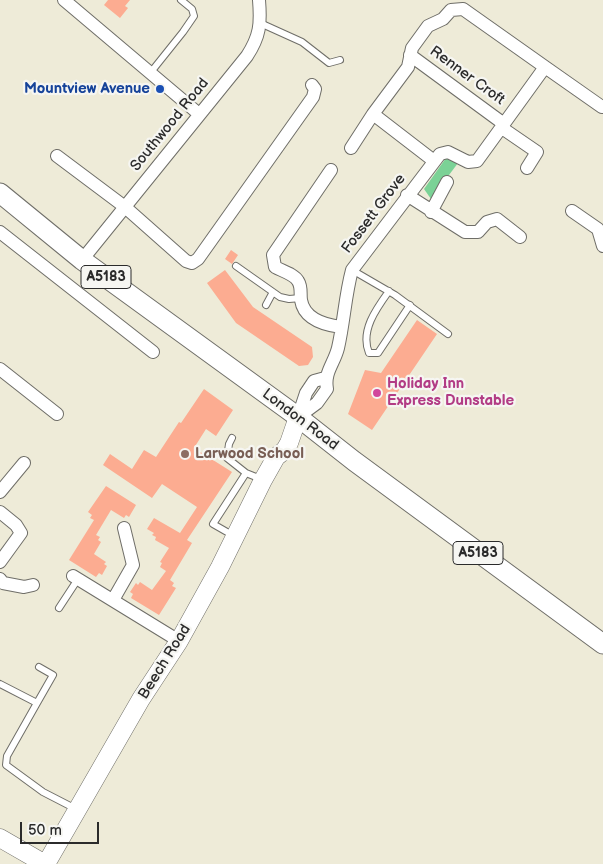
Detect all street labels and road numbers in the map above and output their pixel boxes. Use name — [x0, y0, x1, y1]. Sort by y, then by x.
street label: Renner Croft — [426, 43, 508, 109]
street label: Southwood Road — [127, 75, 213, 175]
street label: Fossett Grove — [338, 171, 410, 257]
road number: A5183 — [81, 266, 131, 288]
street label: London Road — [258, 385, 342, 455]
road number: A5183 — [453, 542, 503, 564]
street label: Beech Road — [135, 621, 195, 703]

